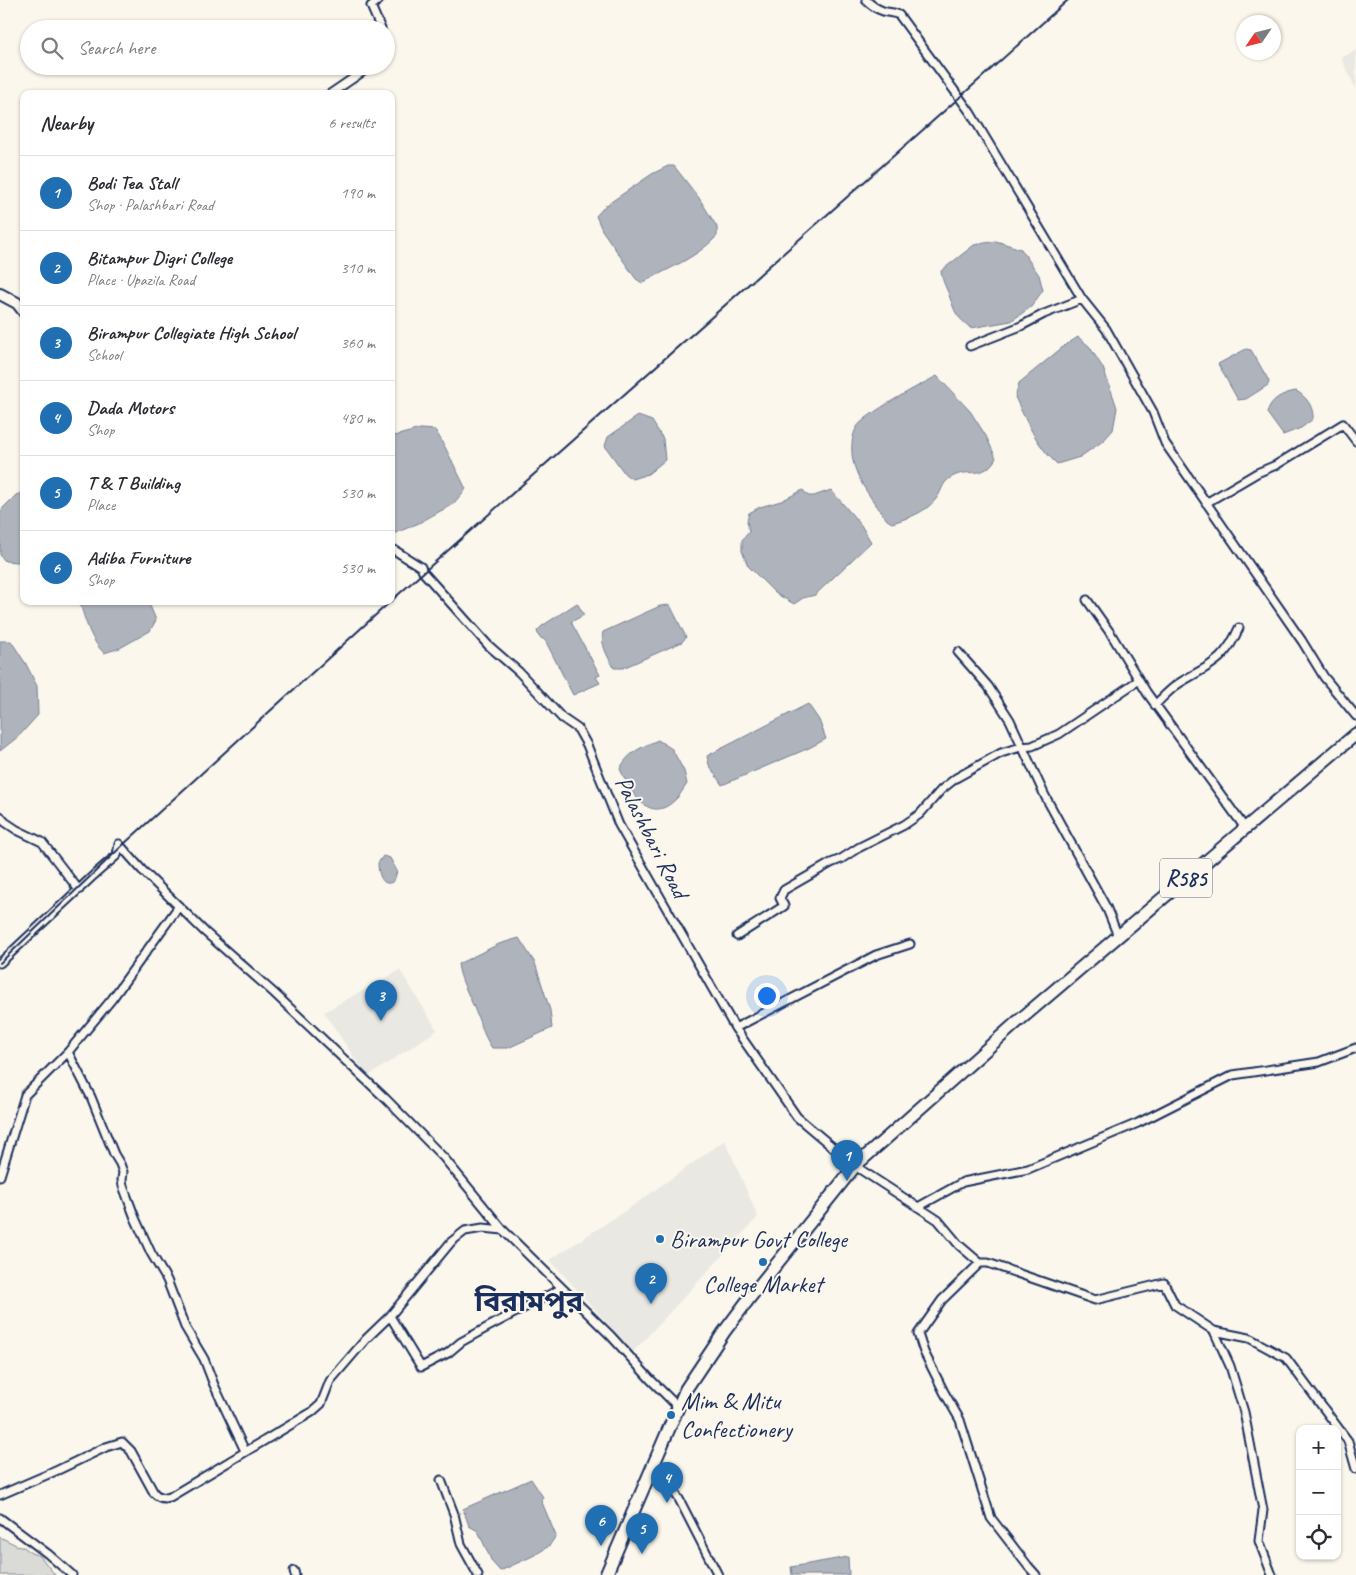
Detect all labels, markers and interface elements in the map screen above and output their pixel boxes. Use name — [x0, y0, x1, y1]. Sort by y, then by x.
north arrow — [1236, 15, 1281, 60]
search box — [20, 20, 395, 75]
icon: search — [38, 34, 66, 62]
text: Search here — [78, 36, 155, 60]
text: Nearby — [40, 110, 93, 136]
text: 6 results — [328, 113, 375, 133]
text: Bodi Tea Stall — [87, 171, 177, 195]
text: 1 — [52, 183, 60, 203]
text: 190 m — [341, 183, 375, 203]
text: Shop · Palashbari Road — [87, 195, 214, 215]
text: Bitampur Digri College — [87, 246, 232, 270]
text: 2 — [52, 258, 60, 278]
text: 310 m — [341, 258, 375, 278]
text: Place · Upazila Road — [87, 270, 195, 290]
text: Birampur Collegiate High School — [87, 321, 295, 345]
text: 3 — [52, 333, 60, 353]
text: 360 m — [341, 333, 375, 353]
text: School — [87, 345, 121, 365]
text: Dada Motors — [87, 396, 174, 420]
text: 4 — [52, 408, 60, 428]
text: 480 m — [341, 408, 375, 428]
text: Shop — [87, 420, 114, 440]
text: T & T Building — [87, 471, 180, 495]
text: 5 — [53, 483, 59, 503]
text: 530 m — [341, 483, 375, 503]
text: Place — [87, 495, 115, 515]
text: Adiba Furniture — [87, 546, 190, 570]
text: 6 — [52, 558, 60, 578]
text: 530 m — [341, 558, 375, 578]
text: Shop — [87, 570, 114, 590]
street label: Palashbari Road — [608, 771, 697, 906]
road number: R585 — [1160, 858, 1212, 898]
pin: 3 — [365, 980, 397, 1021]
your location — [754, 983, 780, 1009]
pin: 1 — [831, 1140, 863, 1181]
place label: Birampur Govt College — [670, 1224, 849, 1254]
marker: Birampur Govt College — [654, 1233, 666, 1245]
marker: College Market — [757, 1256, 769, 1268]
pin: 2 — [635, 1263, 667, 1304]
place label: College Market — [704, 1269, 825, 1299]
district label: বিরামপুর — [474, 1283, 584, 1320]
place label: Mim & Mitu Confectionery — [681, 1386, 793, 1444]
marker: Mim & Mitu Confectionery — [665, 1409, 677, 1421]
map controls — [1296, 1425, 1341, 1560]
button: + — [1296, 1425, 1341, 1470]
pin: 4 — [651, 1462, 683, 1503]
button: − — [1296, 1470, 1341, 1515]
pin: 6 — [585, 1505, 617, 1546]
pin: 5 — [626, 1513, 658, 1554]
button: locate — [1296, 1515, 1341, 1560]

